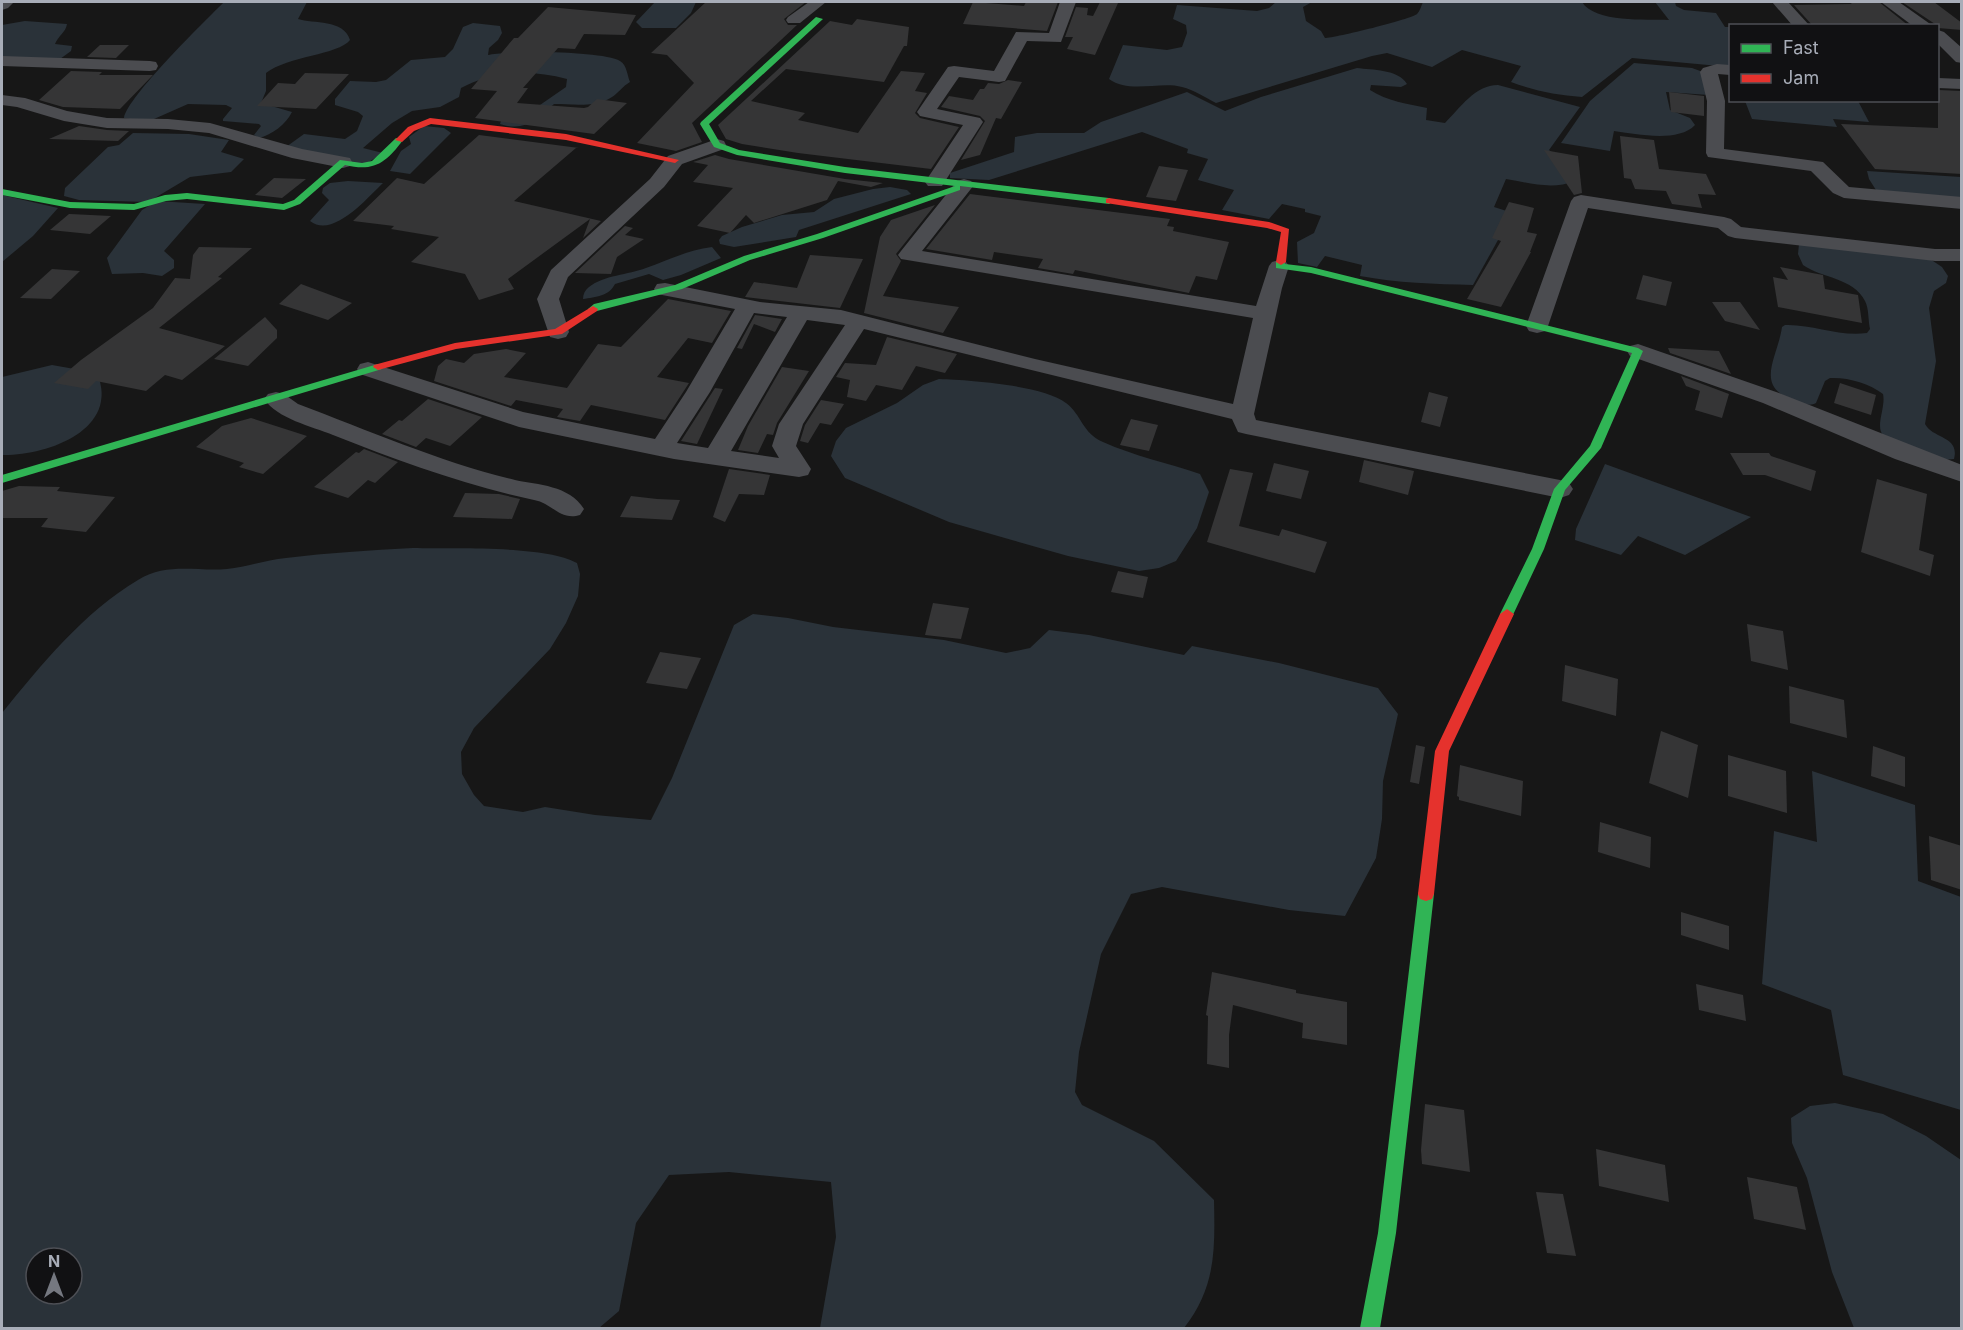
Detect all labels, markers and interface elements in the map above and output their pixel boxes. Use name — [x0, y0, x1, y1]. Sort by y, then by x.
legend — [1729, 24, 1939, 102]
text: Fast — [1783, 37, 1819, 58]
text: Jam — [1783, 67, 1819, 88]
north arrow — [24, 1246, 84, 1306]
text: N — [48, 1251, 60, 1271]

